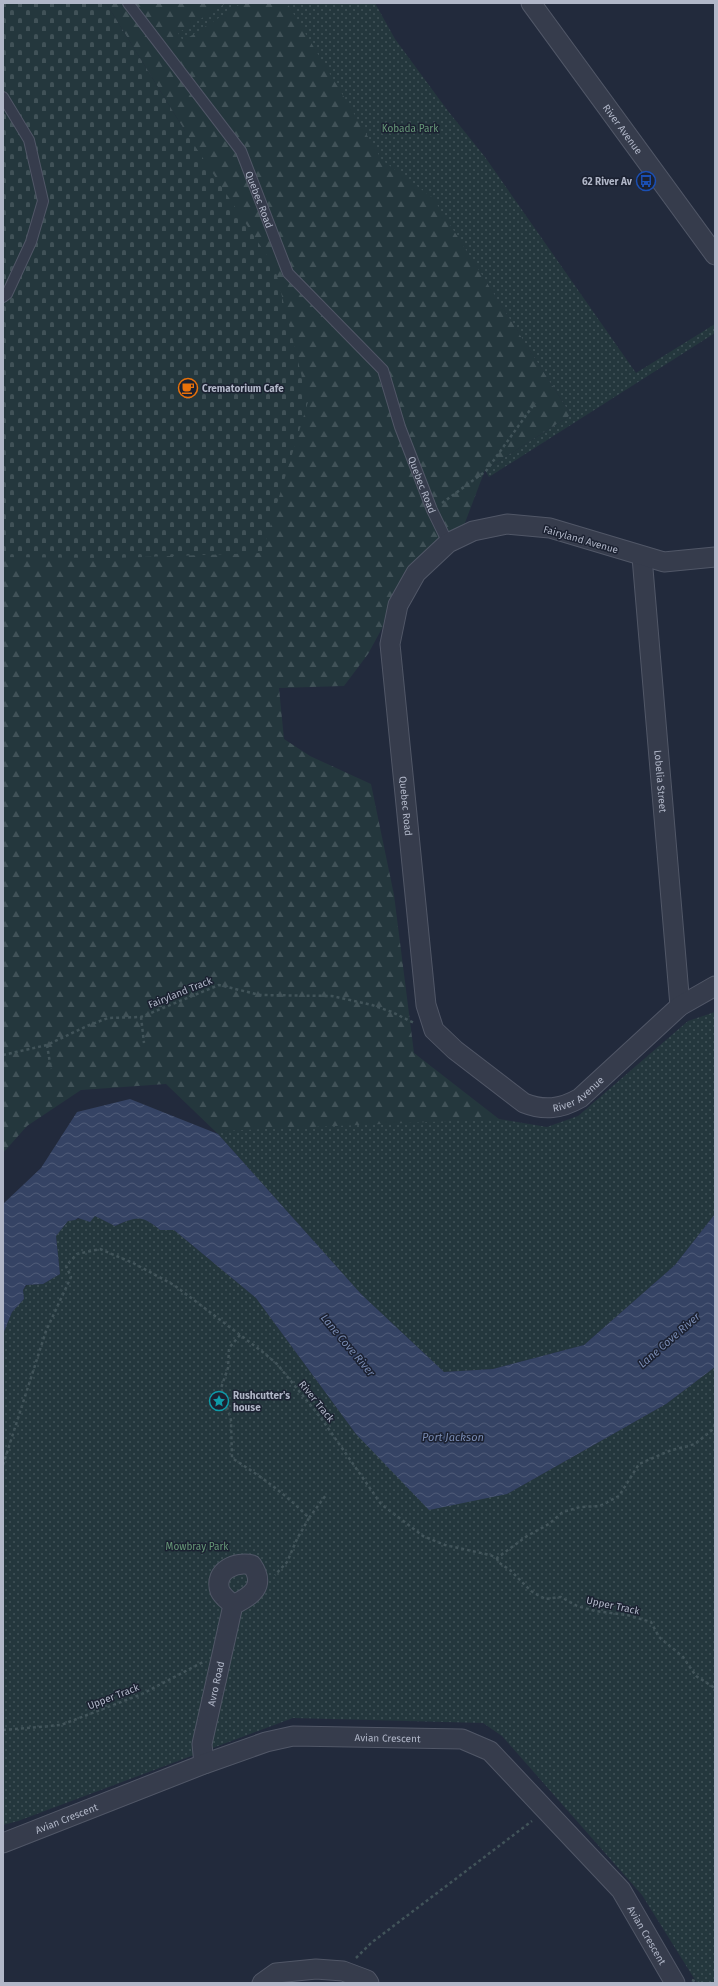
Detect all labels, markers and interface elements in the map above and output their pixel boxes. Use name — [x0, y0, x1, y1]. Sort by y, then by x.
street label: River Avenue — [600, 102, 644, 157]
park label: Kobada Park — [382, 123, 439, 135]
street label: Quebec Road — [242, 169, 275, 230]
bus stop icon: 62 River Av — [635, 170, 657, 192]
place label: 62 River Av — [582, 176, 633, 188]
cafe icon: Crematorium Cafe — [177, 377, 199, 399]
place label: Crematorium Cafe — [202, 383, 284, 395]
street label: Quebec Road — [405, 455, 438, 515]
street label: Fairyland Avenue — [542, 524, 620, 556]
street label: Lobelia Street — [651, 749, 669, 814]
street label: Quebec Road — [396, 776, 414, 837]
street label: Fairyland Track — [147, 974, 215, 1011]
street label: River Avenue — [552, 1074, 607, 1115]
water label: Lane Cove River — [636, 1310, 703, 1371]
water label: Lane Cove River — [318, 1312, 378, 1380]
street label: River Track — [296, 1379, 337, 1425]
place icon: Rushcutter's house — [208, 1390, 230, 1412]
place label: Rushcutter's house — [233, 1390, 290, 1414]
water label: Port Jackson — [422, 1431, 484, 1444]
park label: Mowbray Park — [166, 1541, 229, 1553]
street label: Upper Track — [585, 1594, 641, 1618]
street label: Avro Road — [206, 1660, 227, 1707]
street label: Upper Track — [86, 1681, 142, 1712]
street label: Avian Crescent — [354, 1732, 421, 1745]
street label: Avian Crescent — [34, 1801, 100, 1837]
street label: Avian Crescent — [624, 1904, 668, 1967]

